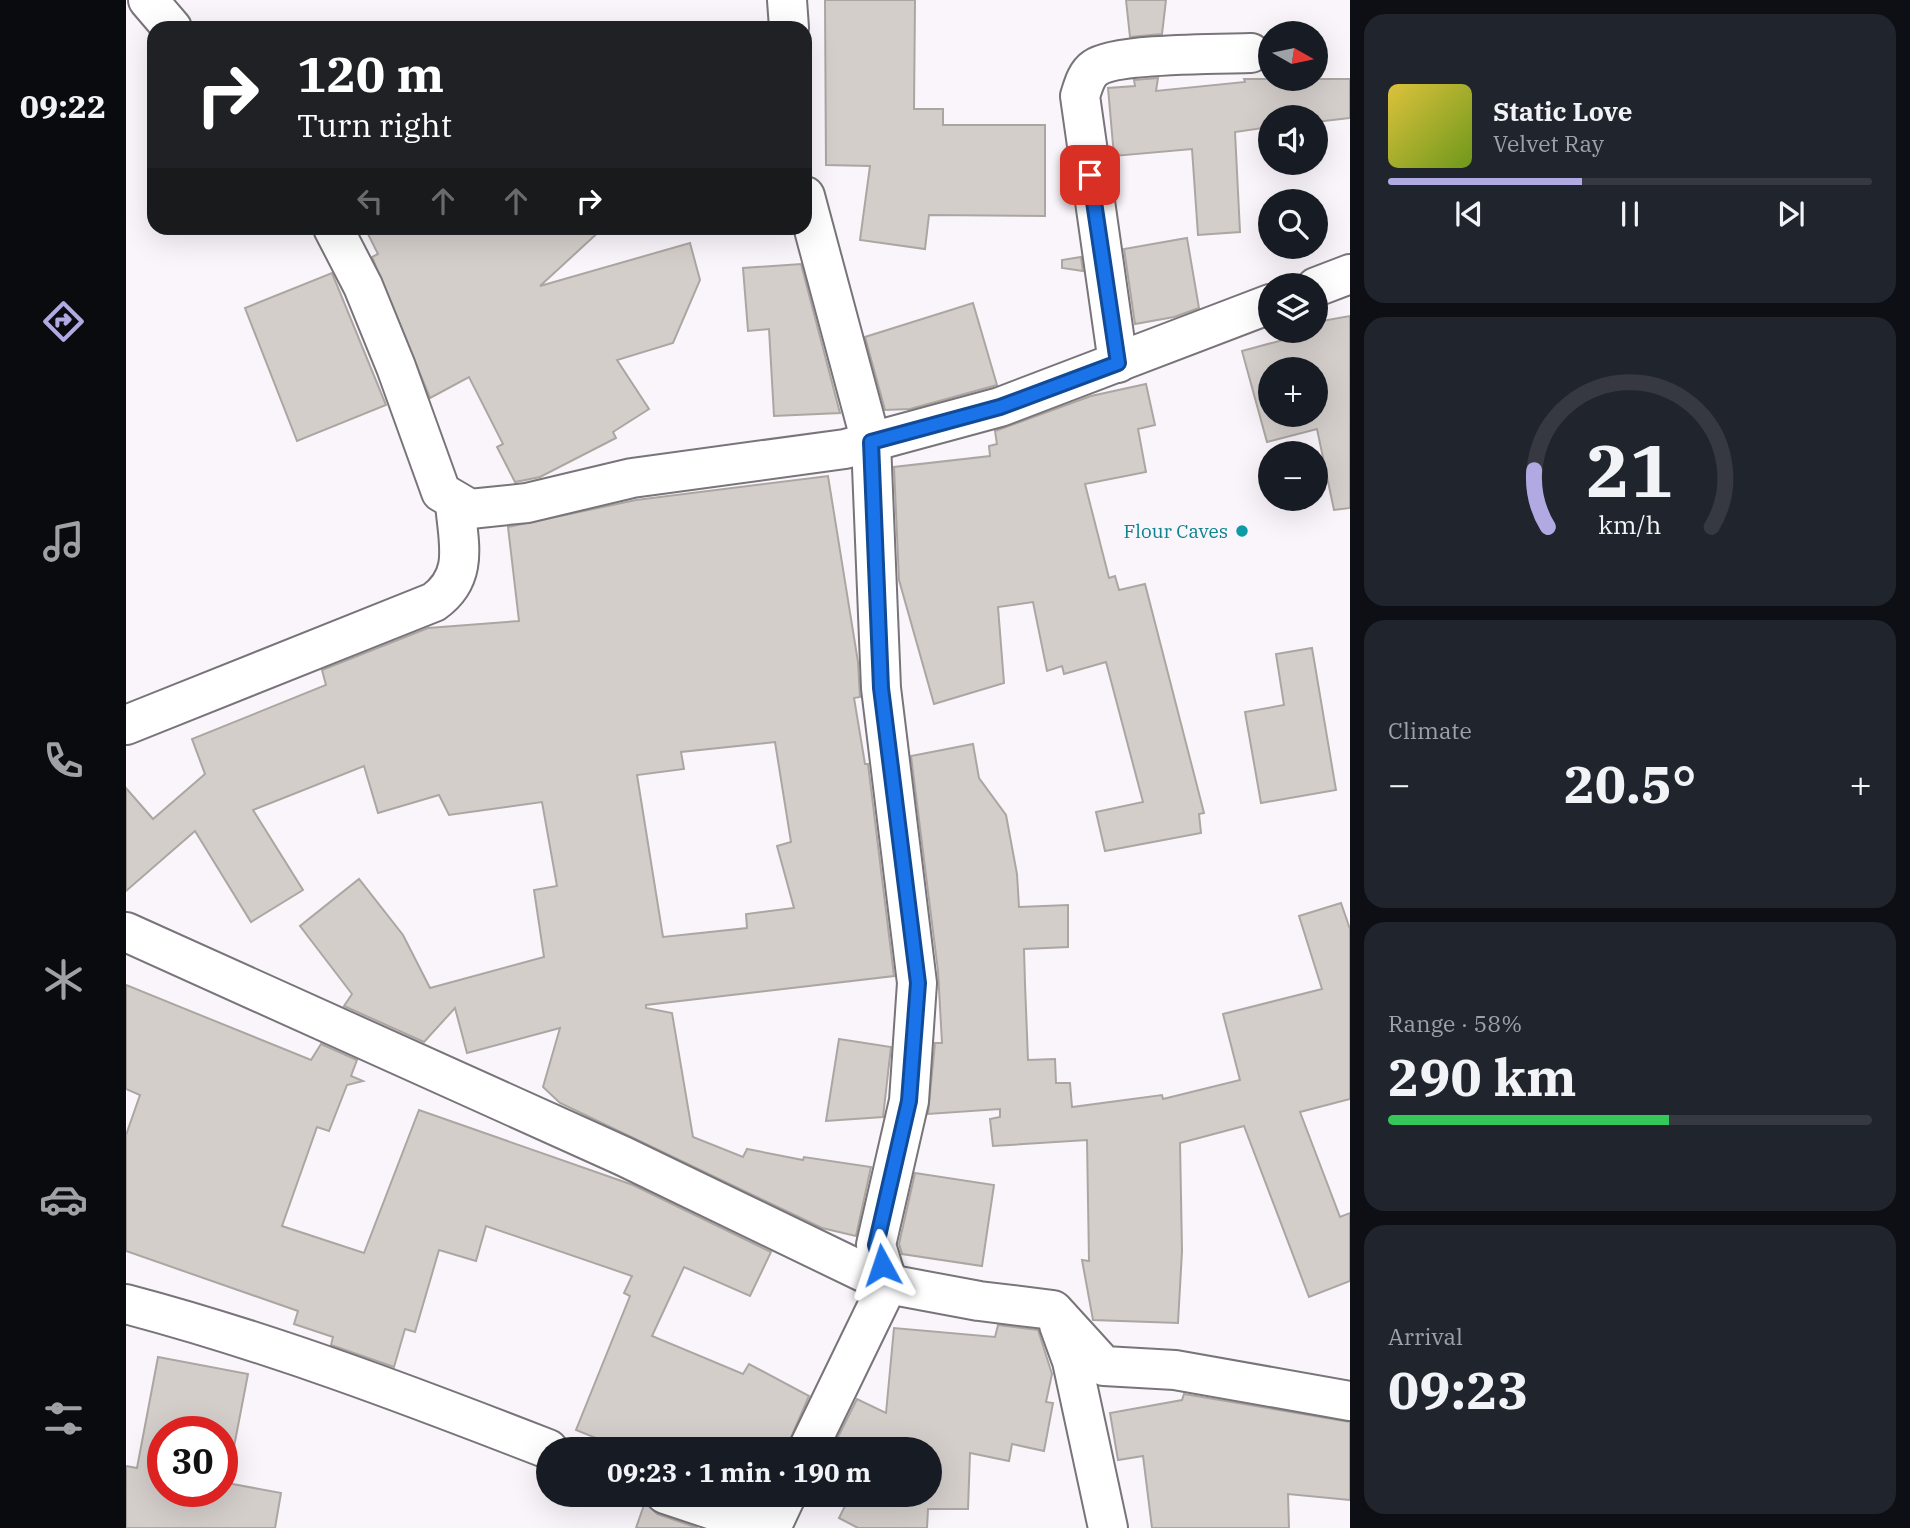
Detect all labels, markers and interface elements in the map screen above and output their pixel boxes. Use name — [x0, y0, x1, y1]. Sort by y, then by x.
north arrow — [1258, 21, 1328, 91]
map controls — [1258, 21, 1328, 511]
text: 120 m — [297, 42, 444, 105]
icon: right — [182, 49, 273, 140]
text: 09:22 — [20, 85, 106, 127]
text: Static Love — [1493, 94, 1632, 128]
text: Turn right — [297, 104, 452, 146]
button: sound — [1258, 105, 1328, 175]
text: Velvet Ray — [1493, 128, 1604, 158]
pin — [1060, 145, 1120, 205]
icon: arrive — [1071, 156, 1109, 194]
icon: left — [351, 182, 389, 220]
icon: ahead — [424, 182, 462, 220]
icon: ahead — [497, 182, 535, 220]
icon: right — [570, 182, 608, 220]
button: search — [1258, 189, 1328, 259]
icon: previous — [1450, 195, 1488, 233]
icon: pause — [1611, 195, 1649, 233]
icon: next — [1772, 195, 1810, 233]
button: layers — [1258, 273, 1328, 343]
icon: directions — [39, 297, 88, 346]
button: + — [1258, 357, 1328, 427]
text: 21 — [1586, 423, 1674, 518]
button: − — [1258, 441, 1328, 511]
text: km/h — [1598, 508, 1662, 541]
icon: music — [39, 517, 88, 566]
place label: Flour Caves — [1123, 519, 1228, 543]
marker: Flour Caves — [1234, 523, 1250, 539]
text: Climate — [1388, 715, 1472, 745]
icon: phone — [39, 736, 88, 785]
text: 20.5° — [1564, 750, 1696, 817]
text: − — [1388, 759, 1411, 808]
text: + — [1849, 759, 1872, 808]
icon: climate — [39, 955, 88, 1004]
text: Range · 58% — [1388, 1008, 1522, 1038]
text: 290 km — [1388, 1043, 1577, 1110]
icon: car — [39, 1175, 88, 1224]
position arrow — [845, 1228, 919, 1302]
text: Arrival — [1388, 1321, 1463, 1351]
text: 09:23 — [1388, 1356, 1529, 1423]
icon: filters — [39, 1394, 88, 1443]
speed limit sign: 30 — [147, 1416, 238, 1507]
text: 09:23 · 1 min · 190 m — [607, 1455, 871, 1489]

